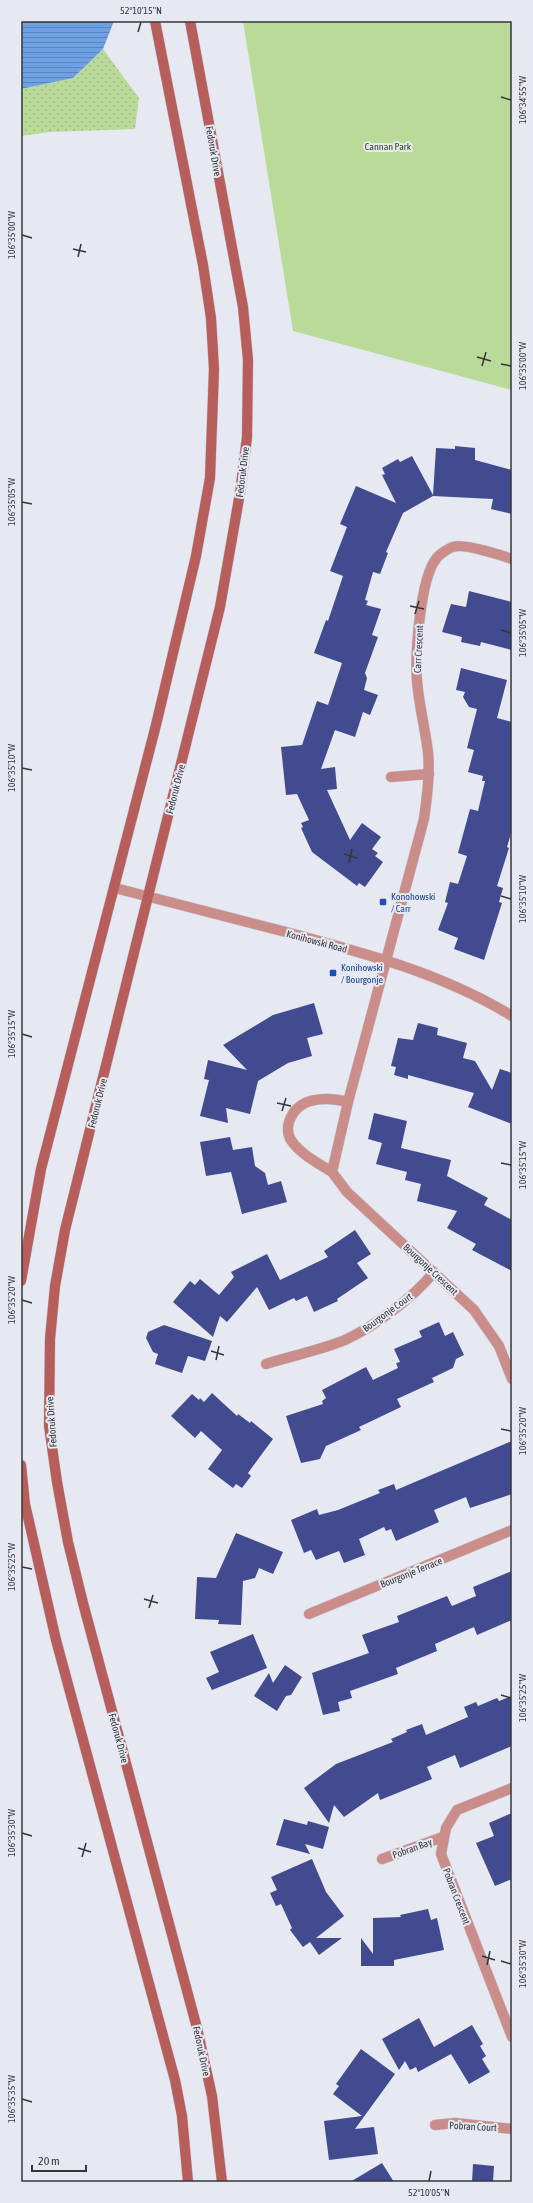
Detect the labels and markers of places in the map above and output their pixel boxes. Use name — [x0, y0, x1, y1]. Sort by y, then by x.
place label: Konohowski / Carr — [391, 891, 435, 914]
marker: Konohowski / Carr — [378, 897, 388, 907]
place label: Konihowski / Bourgonje — [341, 962, 384, 985]
marker: Konihowski / Bourgonje — [328, 968, 338, 978]

